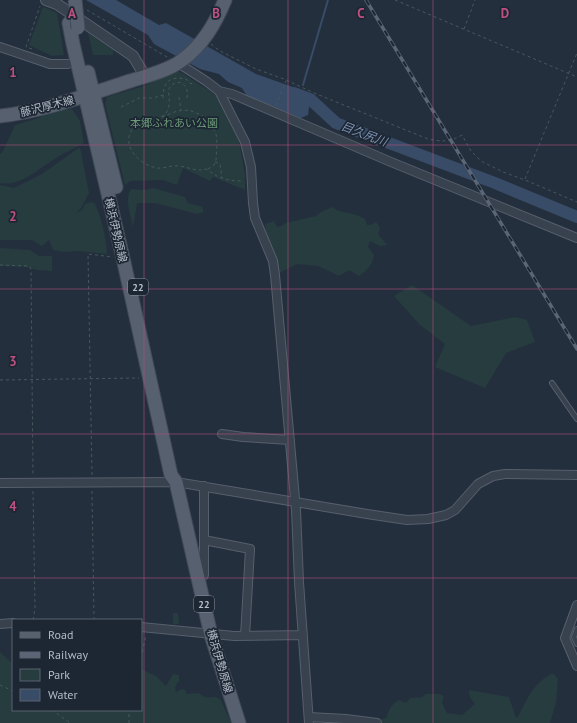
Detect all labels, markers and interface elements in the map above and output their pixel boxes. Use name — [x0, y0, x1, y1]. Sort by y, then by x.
text: A — [68, 5, 76, 22]
text: B — [212, 5, 220, 22]
text: C — [357, 5, 365, 22]
text: D — [501, 5, 509, 22]
text: 1 — [9, 64, 17, 81]
street label: 藤沢厚木線 — [19, 93, 75, 119]
park label: 本郷ふれあい公園 — [130, 116, 218, 130]
water label: 目久尻川 — [339, 118, 391, 150]
street label: 横浜伊勢原線 — [102, 196, 130, 264]
text: 2 — [9, 208, 17, 225]
road number: 22 — [128, 279, 148, 295]
text: 3 — [9, 353, 17, 370]
text: 4 — [9, 498, 17, 515]
road number: 22 — [194, 596, 214, 612]
legend — [12, 619, 142, 711]
text: Road — [48, 627, 73, 642]
street label: 横浜伊勢原線 — [204, 627, 236, 695]
text: Railway — [48, 647, 88, 662]
text: Park — [48, 667, 70, 682]
text: Water — [48, 687, 78, 702]

